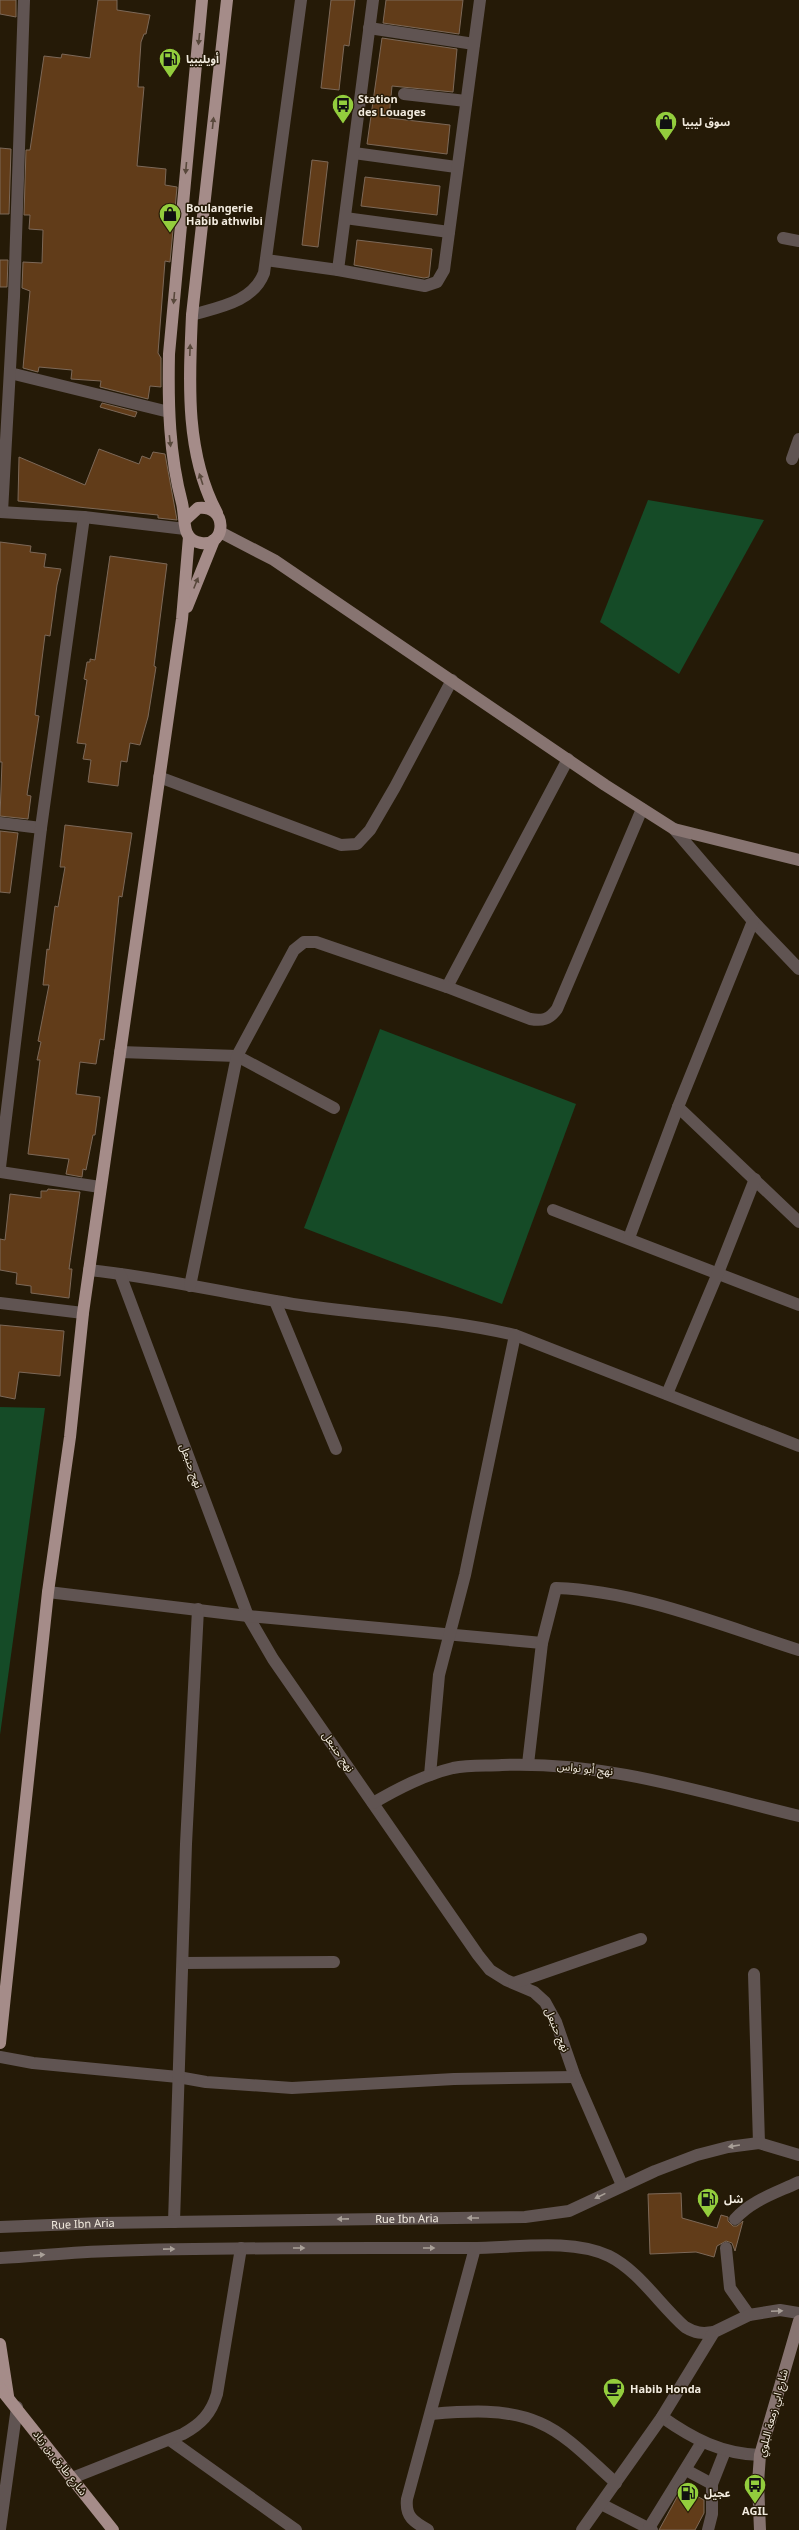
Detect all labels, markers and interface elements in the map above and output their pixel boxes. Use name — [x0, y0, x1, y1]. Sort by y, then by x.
one-way arrow — [195, 33, 202, 45]
fuel station icon: أويليبيا — [157, 46, 183, 79]
place label: أويليبيا — [186, 48, 219, 71]
place label: Station des Louages — [358, 88, 426, 124]
bus stop icon: Station des Louages — [330, 92, 356, 125]
shop icon: سوق ليبيا — [653, 109, 679, 142]
place label: سوق ليبيا — [682, 111, 730, 134]
one-way arrow — [210, 117, 217, 129]
one-way arrow — [183, 162, 189, 174]
place label: Boulangerie Habib athwibi — [186, 197, 263, 233]
shop icon: Boulangerie Habib athwibi — [157, 201, 183, 234]
one-way arrow — [171, 292, 178, 304]
one-way arrow — [187, 344, 194, 356]
one-way arrow — [167, 435, 174, 447]
one-way arrow — [198, 473, 204, 485]
one-way arrow — [194, 577, 200, 589]
street label: نهج حنبعل — [172, 1440, 210, 1492]
street label: نهج حنبعل — [315, 1726, 361, 1778]
street label: نهج أبو نواس — [556, 1755, 614, 1783]
street label: نهج حنبعل — [537, 2004, 577, 2056]
one-way arrow — [728, 2143, 740, 2149]
fuel station icon: شل — [695, 2186, 721, 2219]
place label: شل — [724, 2188, 743, 2211]
one-way arrow — [594, 2193, 605, 2199]
street label: Rue Ibn Aria — [375, 2207, 439, 2231]
street label: Rue Ibn Aria — [51, 2211, 115, 2236]
one-way arrow — [466, 2215, 479, 2221]
one-way arrow — [336, 2216, 349, 2222]
one-way arrow — [293, 2245, 306, 2251]
one-way arrow — [423, 2245, 436, 2251]
one-way arrow — [163, 2246, 176, 2252]
one-way arrow — [33, 2252, 45, 2259]
one-way arrow — [771, 2307, 783, 2314]
street label: شارع ابي زمعة البلوي — [750, 2366, 796, 2460]
cafe icon: Habib Honda — [601, 2376, 627, 2409]
place label: Habib Honda — [630, 2378, 701, 2401]
street label: شارع طارق بن زياد — [27, 2425, 94, 2502]
bus stop icon: AGIL — [742, 2472, 768, 2505]
fuel station icon: عجيل — [675, 2480, 701, 2513]
place label: عجيل — [704, 2482, 731, 2505]
place label: AGIL — [742, 2500, 768, 2523]

